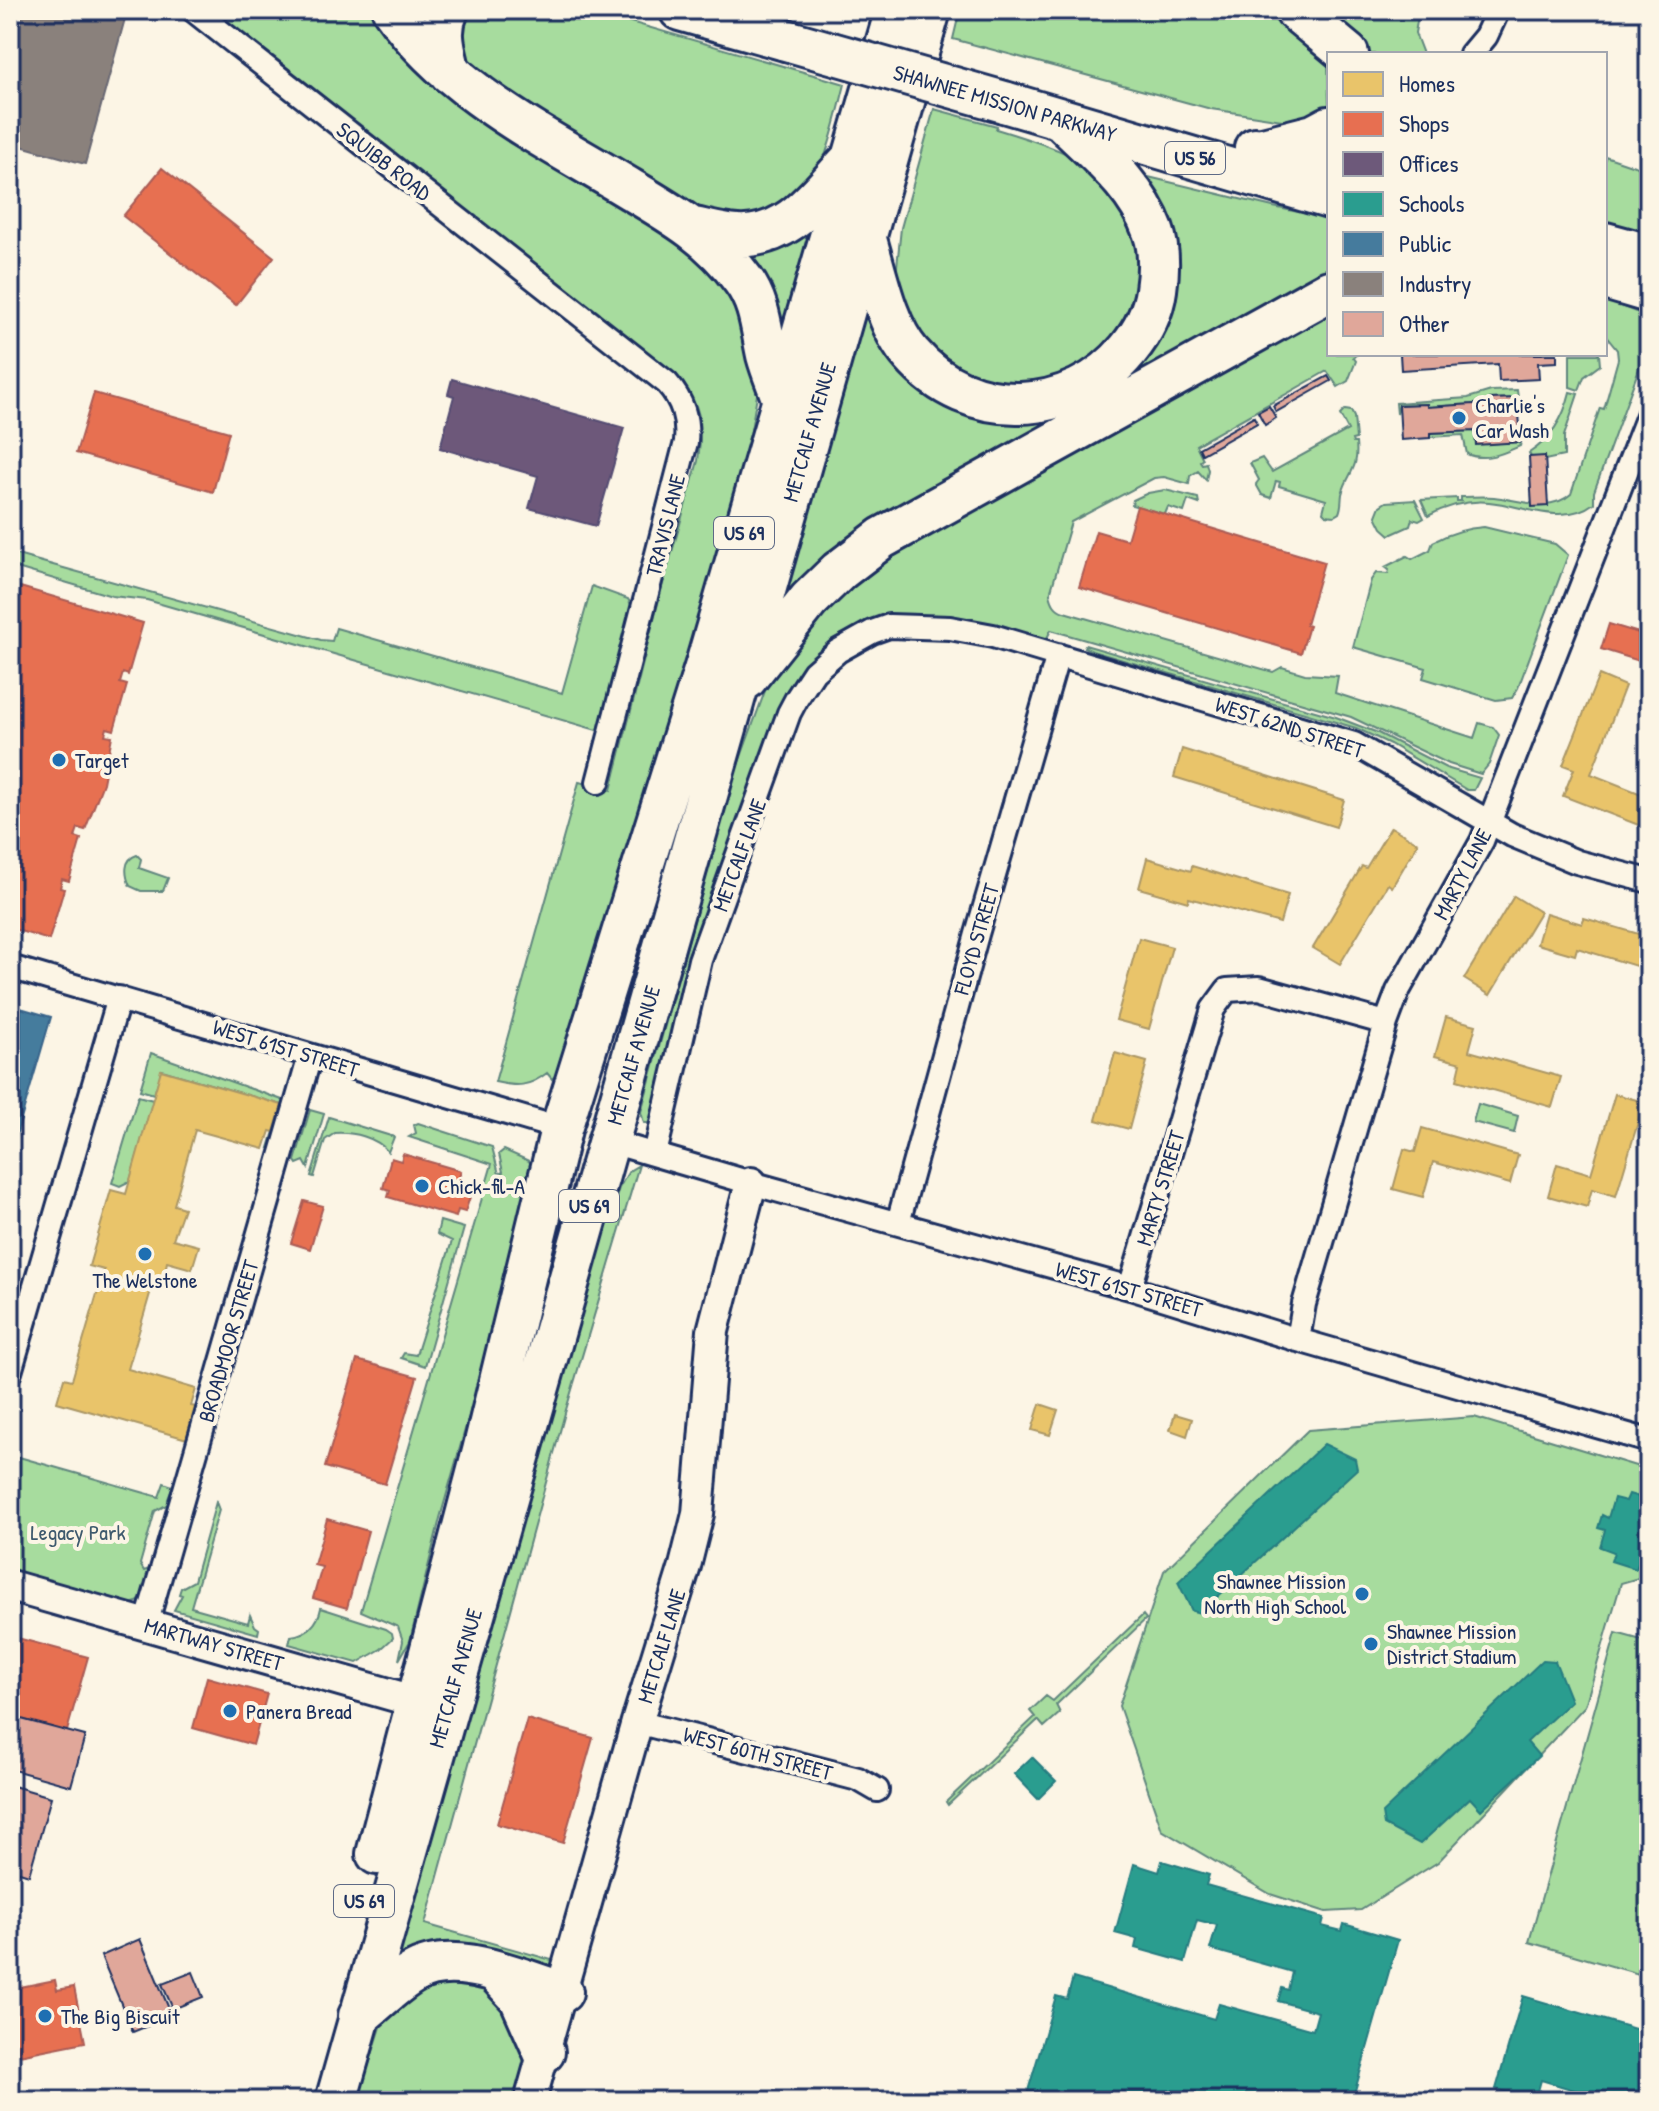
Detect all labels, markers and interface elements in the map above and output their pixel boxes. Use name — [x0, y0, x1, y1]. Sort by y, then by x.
legend — [1327, 52, 1607, 356]
street label: SHAWNEE MISSION PARKWAY — [890, 57, 1120, 149]
text: Homes — [1399, 67, 1455, 99]
text: Shops — [1399, 107, 1449, 139]
street label: SQUIBB ROAD — [330, 115, 438, 208]
road number: US 56 — [1165, 142, 1225, 174]
text: Offices — [1399, 147, 1458, 179]
text: Schools — [1399, 187, 1464, 219]
text: Public — [1399, 227, 1452, 259]
text: Industry — [1399, 267, 1471, 299]
text: Other — [1399, 307, 1449, 339]
street label: METCALF AVENUE — [775, 359, 843, 505]
place label: Charlie's Car Wash — [1475, 390, 1549, 445]
marker: Charlie's Car Wash — [1450, 409, 1468, 427]
street label: TRAVIS LANE — [638, 471, 692, 579]
road number: US 69 — [714, 517, 774, 549]
street label: WEST 62ND STREET — [1212, 689, 1369, 765]
place label: Target — [75, 745, 129, 775]
marker: Target — [50, 751, 68, 769]
street label: METCALF LANE — [705, 794, 773, 915]
street label: MARTY LANE — [1425, 823, 1499, 925]
street label: FLOYD STREET — [946, 879, 1006, 999]
street label: METCALF AVENUE — [599, 982, 667, 1128]
street label: WEST 61ST STREET — [209, 1012, 363, 1085]
street label: MARTY STREET — [1128, 1126, 1192, 1249]
place label: Chick-fil-A — [438, 1171, 525, 1201]
marker: Chick-fil-A — [413, 1177, 431, 1195]
road number: US 69 — [559, 1190, 619, 1222]
marker: The Welstone — [136, 1245, 154, 1263]
street label: WEST 61ST STREET — [1052, 1254, 1206, 1324]
street label: BROADMOOR STREET — [191, 1256, 266, 1426]
place label: The Welstone — [92, 1265, 198, 1295]
park label: Legacy Park — [30, 1517, 126, 1547]
place label: Shawnee Mission North High School — [1204, 1566, 1346, 1621]
street label: METCALF LANE — [629, 1585, 693, 1707]
marker: Shawnee Mission North High School — [1353, 1585, 1371, 1603]
street label: METCALF AVENUE — [421, 1605, 489, 1751]
street label: MARTWAY STREET — [141, 1610, 288, 1678]
place label: Shawnee Mission District Stadium — [1387, 1616, 1517, 1671]
marker: Shawnee Mission District Stadium — [1362, 1635, 1380, 1653]
place label: Panera Bread — [246, 1696, 352, 1726]
marker: Panera Bread — [221, 1702, 239, 1720]
street label: WEST 60TH STREET — [680, 1719, 837, 1787]
road number: US 69 — [334, 1885, 394, 1917]
place label: The Big Biscuit — [61, 2001, 180, 2031]
marker: The Big Biscuit — [36, 2007, 54, 2025]

